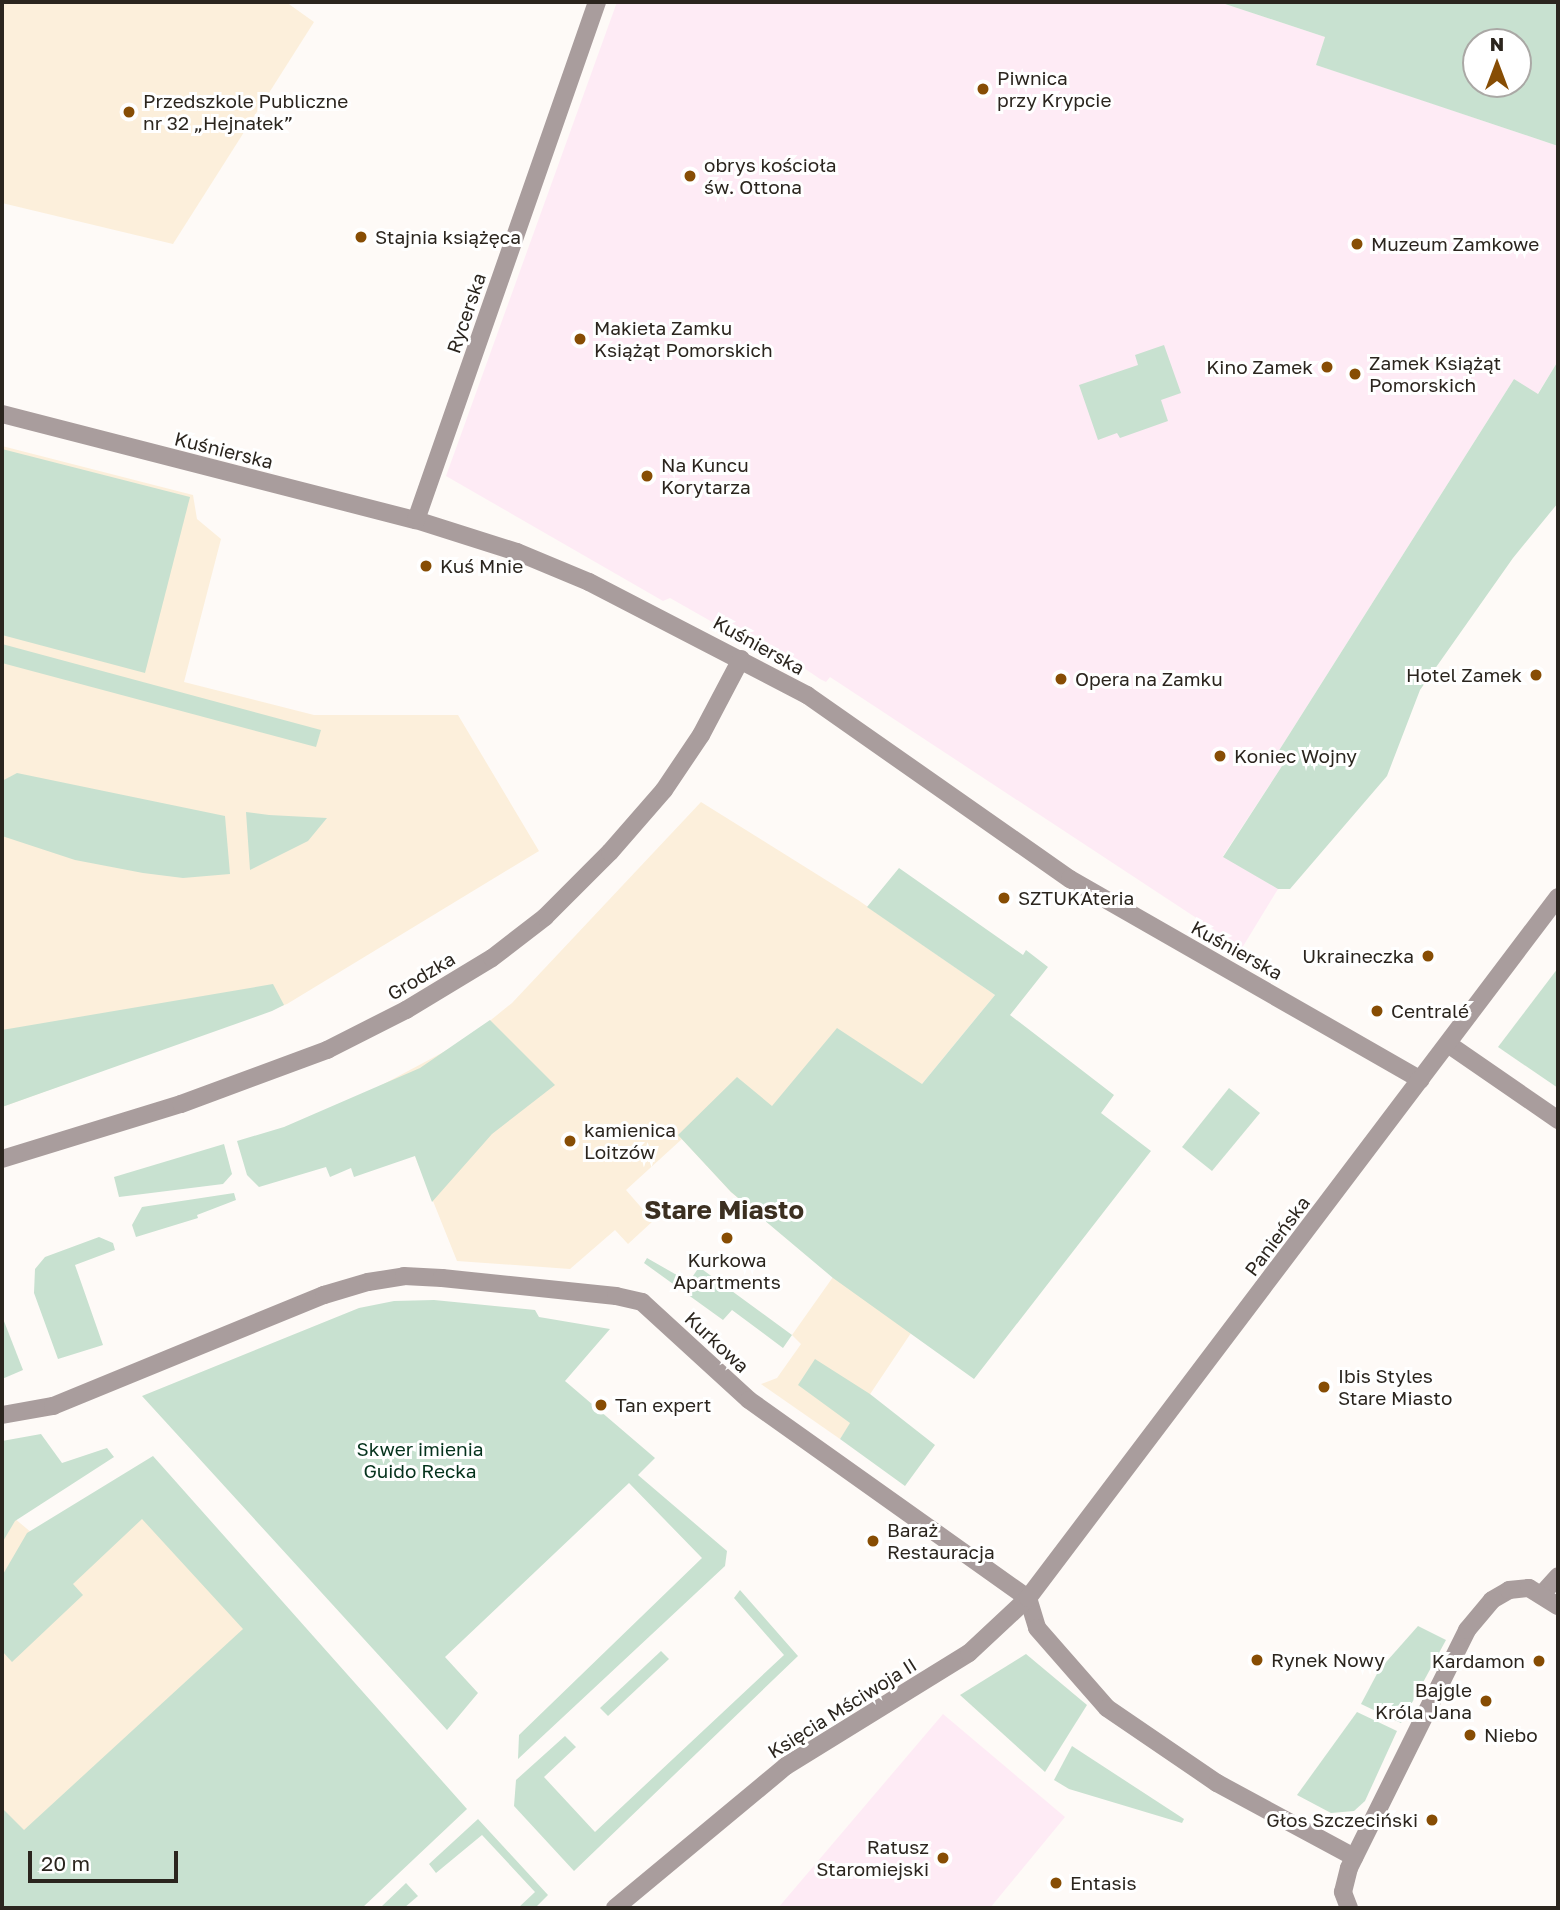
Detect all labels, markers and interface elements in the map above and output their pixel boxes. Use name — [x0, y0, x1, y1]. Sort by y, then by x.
north arrow — [1462, 28, 1532, 98]
text: N — [1490, 32, 1504, 55]
place label: Piwnica przy Krypcie — [997, 67, 1111, 111]
marker: Piwnica przy Krypcie — [975, 81, 991, 97]
place label: Przedszkole Publiczne nr 32 „Hejnałek” — [143, 90, 348, 134]
marker: Przedszkole Publiczne nr 32 „Hejnałek” — [121, 104, 137, 120]
place label: obrys kościoła św. Ottona — [704, 154, 837, 198]
marker: obrys kościoła św. Ottona — [682, 168, 698, 184]
place label: Stajnia książęca — [375, 226, 521, 248]
marker: Stajnia książęca — [353, 229, 369, 245]
place label: Muzeum Zamkowe — [1371, 233, 1539, 255]
marker: Muzeum Zamkowe — [1349, 236, 1365, 252]
street label: Rycerska — [442, 270, 490, 356]
place label: Makieta Zamku Książąt Pomorskich — [594, 317, 773, 361]
marker: Makieta Zamku Książąt Pomorskich — [572, 331, 588, 347]
place label: Zamek Książąt Pomorskich — [1369, 352, 1501, 396]
place label: Kino Zamek — [1206, 356, 1313, 378]
marker: Kino Zamek — [1319, 359, 1335, 375]
marker: Zamek Książąt Pomorskich — [1347, 366, 1363, 382]
street label: Kuśnierska — [172, 427, 276, 473]
place label: Na Kuncu Korytarza — [661, 454, 751, 498]
marker: Na Kuncu Korytarza — [639, 468, 655, 484]
place label: Kuś Mnie — [440, 555, 523, 577]
marker: Kuś Mnie — [418, 558, 434, 574]
street label: Kuśnierska — [709, 611, 809, 679]
place label: Hotel Zamek — [1406, 664, 1522, 686]
marker: Hotel Zamek — [1528, 667, 1544, 683]
place label: Opera na Zamku — [1075, 668, 1223, 690]
marker: Opera na Zamku — [1053, 671, 1069, 687]
place label: Koniec Wojny — [1234, 745, 1357, 767]
marker: Koniec Wojny — [1212, 748, 1228, 764]
place label: SZTUKAteria — [1018, 887, 1134, 909]
marker: SZTUKAteria — [996, 890, 1012, 906]
street label: Kuśnierska — [1187, 916, 1287, 984]
place label: Ukraineczka — [1302, 945, 1414, 967]
street label: Grodzka — [383, 947, 459, 1005]
marker: Ukraineczka — [1420, 948, 1436, 964]
place label: Centralé — [1391, 1000, 1469, 1022]
marker: Centralé — [1369, 1003, 1385, 1019]
place label: kamienica Loitzów — [584, 1119, 676, 1163]
marker: kamienica Loitzów — [562, 1133, 578, 1149]
street label: Panieńska — [1240, 1192, 1314, 1280]
district label: Stare Miasto — [644, 1194, 804, 1226]
marker: Kurkowa Apartments — [719, 1230, 735, 1246]
place label: Kurkowa Apartments — [673, 1249, 781, 1293]
street label: Kurkowa — [680, 1307, 754, 1377]
place label: Ibis Styles Stare Miasto — [1338, 1365, 1452, 1409]
marker: Ibis Styles Stare Miasto — [1316, 1379, 1332, 1395]
place label: Tan expert — [615, 1394, 711, 1416]
marker: Tan expert — [593, 1397, 609, 1413]
park label: Skwer imienia Guido Recka — [357, 1438, 483, 1482]
place label: Baraż Restauracja — [887, 1519, 995, 1563]
marker: Baraż Restauracja — [865, 1533, 881, 1549]
place label: Rynek Nowy — [1271, 1649, 1385, 1671]
place label: Kardamon — [1432, 1650, 1525, 1672]
marker: Rynek Nowy — [1249, 1652, 1265, 1668]
street label: Księcia Mściwoja II — [763, 1653, 921, 1763]
marker: Kardamon — [1531, 1653, 1547, 1669]
place label: Bajgle Króla Jana — [1375, 1679, 1472, 1723]
marker: Bajgle Króla Jana — [1478, 1693, 1494, 1709]
place label: Niebo — [1484, 1724, 1538, 1746]
marker: Niebo — [1462, 1727, 1478, 1743]
place label: Głos Szczeciński — [1266, 1809, 1418, 1831]
marker: Głos Szczeciński — [1424, 1812, 1440, 1828]
scale bar — [32, 1836, 182, 1880]
place label: Ratusz Staromiejski — [816, 1836, 929, 1880]
text: 20 m — [41, 1850, 90, 1876]
marker: Ratusz Staromiejski — [935, 1850, 951, 1866]
place label: Entasis — [1070, 1872, 1137, 1894]
marker: Entasis — [1048, 1875, 1064, 1891]

